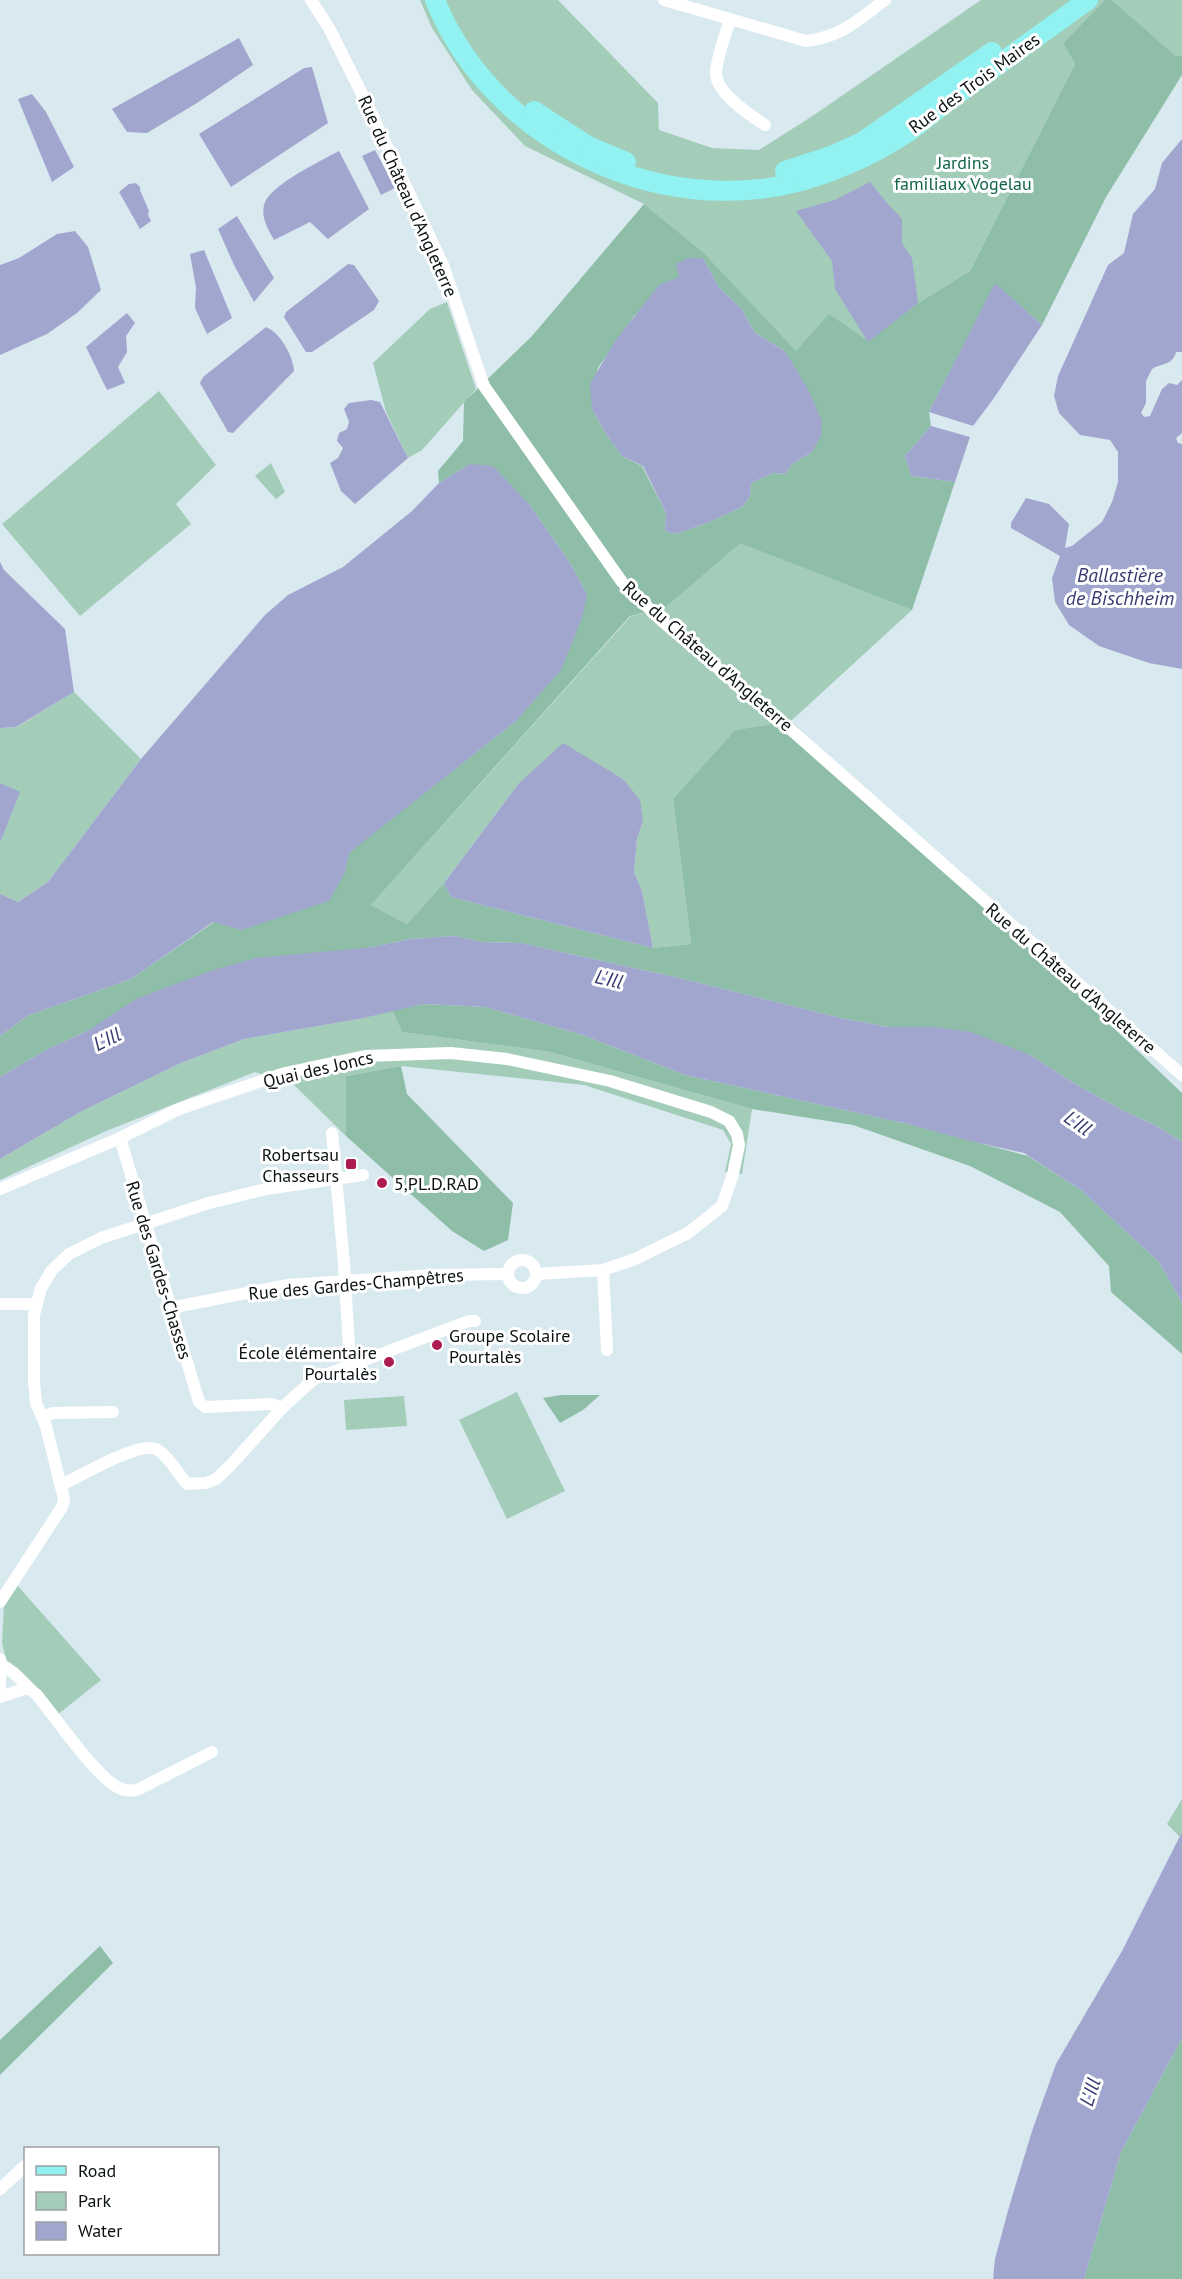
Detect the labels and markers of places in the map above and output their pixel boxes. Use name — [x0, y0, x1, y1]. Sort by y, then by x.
place label: Robertsau Chasseurs — [262, 1143, 339, 1187]
marker: Robertsau Chasseurs — [344, 1157, 358, 1171]
place label: 5,PL.D.RAD — [394, 1172, 479, 1195]
marker: 5,PL.D.RAD — [375, 1176, 389, 1190]
place label: Groupe Scolaire Pourtalès — [449, 1324, 570, 1368]
marker: Groupe Scolaire Pourtalès — [430, 1338, 444, 1352]
place label: École élémentaire Pourtalès — [239, 1341, 377, 1385]
marker: École élémentaire Pourtalès — [382, 1355, 396, 1369]

